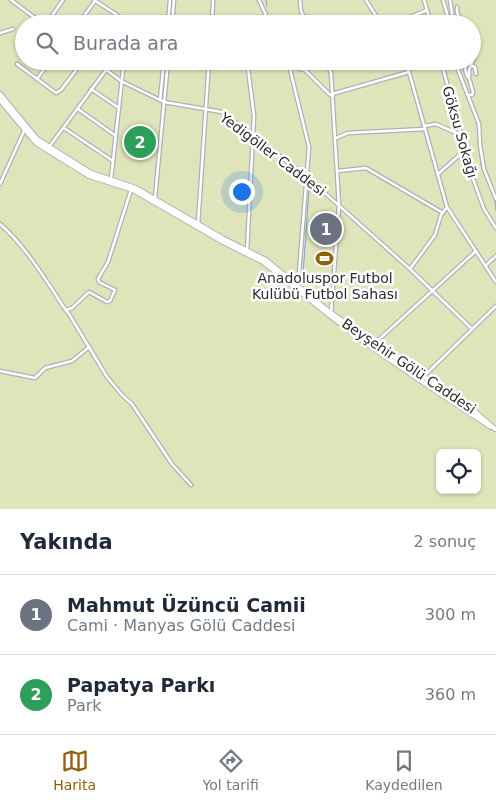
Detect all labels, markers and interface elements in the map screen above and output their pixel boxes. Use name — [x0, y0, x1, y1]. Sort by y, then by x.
search box — [15, 15, 481, 70]
icon: search — [33, 29, 61, 57]
text: Burada ara — [73, 32, 178, 54]
street label: Göksu Sokağı — [439, 84, 481, 180]
street label: Yedigöller Caddesi — [216, 108, 329, 199]
pin: 2 — [124, 123, 156, 161]
your location — [229, 179, 255, 205]
pin: 1 — [310, 210, 342, 248]
sports icon: Anadoluspor Futbol Kulübü Futbol Sahası — [315, 248, 335, 268]
place label: Anadoluspor Futbol Kulübü Futbol Sahası — [252, 270, 398, 302]
street label: Beyşehir Gölü Caddesi — [339, 315, 479, 417]
map controls — [436, 449, 481, 494]
button: locate — [436, 449, 481, 494]
text: Yakında — [20, 530, 113, 554]
text: 2 sonuç — [414, 532, 476, 551]
text: Mahmut Üzüncü Camii — [67, 594, 306, 616]
text: 1 — [30, 605, 42, 624]
text: 300 m — [425, 605, 476, 624]
text: Cami · Manyas Gölü Caddesi — [67, 616, 295, 635]
text: Papatya Parkı — [67, 674, 215, 696]
text: 2 — [30, 685, 42, 704]
text: 360 m — [425, 685, 476, 704]
text: Park — [67, 696, 102, 715]
tab: Harita — [53, 747, 96, 793]
tab: Yol tarifi — [203, 747, 259, 793]
tab: Kaydedilen — [365, 747, 443, 793]

